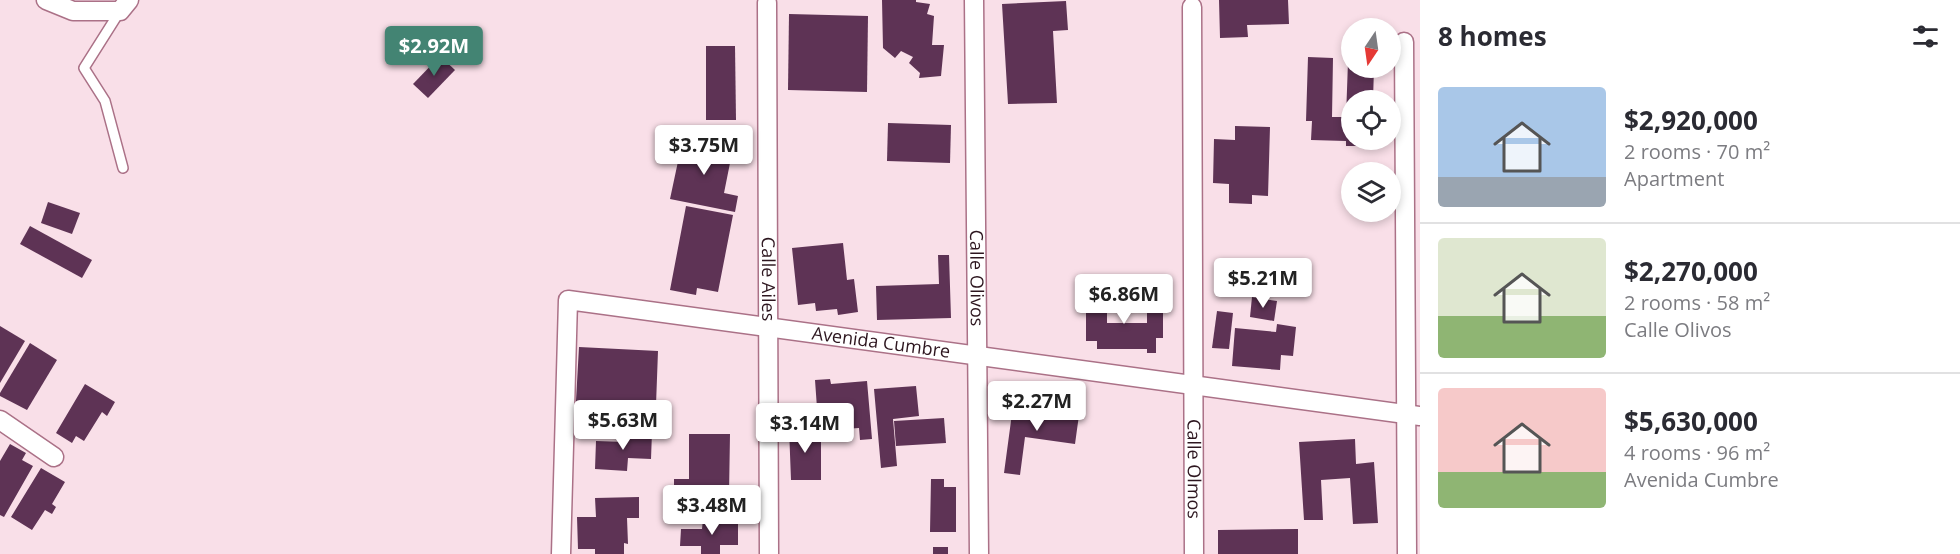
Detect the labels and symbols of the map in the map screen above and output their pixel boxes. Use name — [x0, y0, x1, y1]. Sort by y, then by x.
north arrow — [1341, 18, 1401, 78]
pin: $2.92M — [385, 26, 483, 77]
pin: $3.75M — [655, 125, 753, 176]
street label: Calle Olivos — [965, 229, 990, 326]
street label: Calle Ailes — [757, 237, 781, 321]
pin: $5.21M — [1214, 258, 1312, 309]
pin: $6.86M — [1075, 274, 1173, 325]
street label: Avenida Cumbre — [810, 320, 952, 363]
pin: $2.27M — [988, 381, 1086, 432]
pin: $5.63M — [574, 400, 672, 451]
pin: $3.14M — [756, 403, 854, 454]
street label: Calle Olmos — [1183, 419, 1207, 519]
pin: $3.48M — [663, 485, 761, 536]

